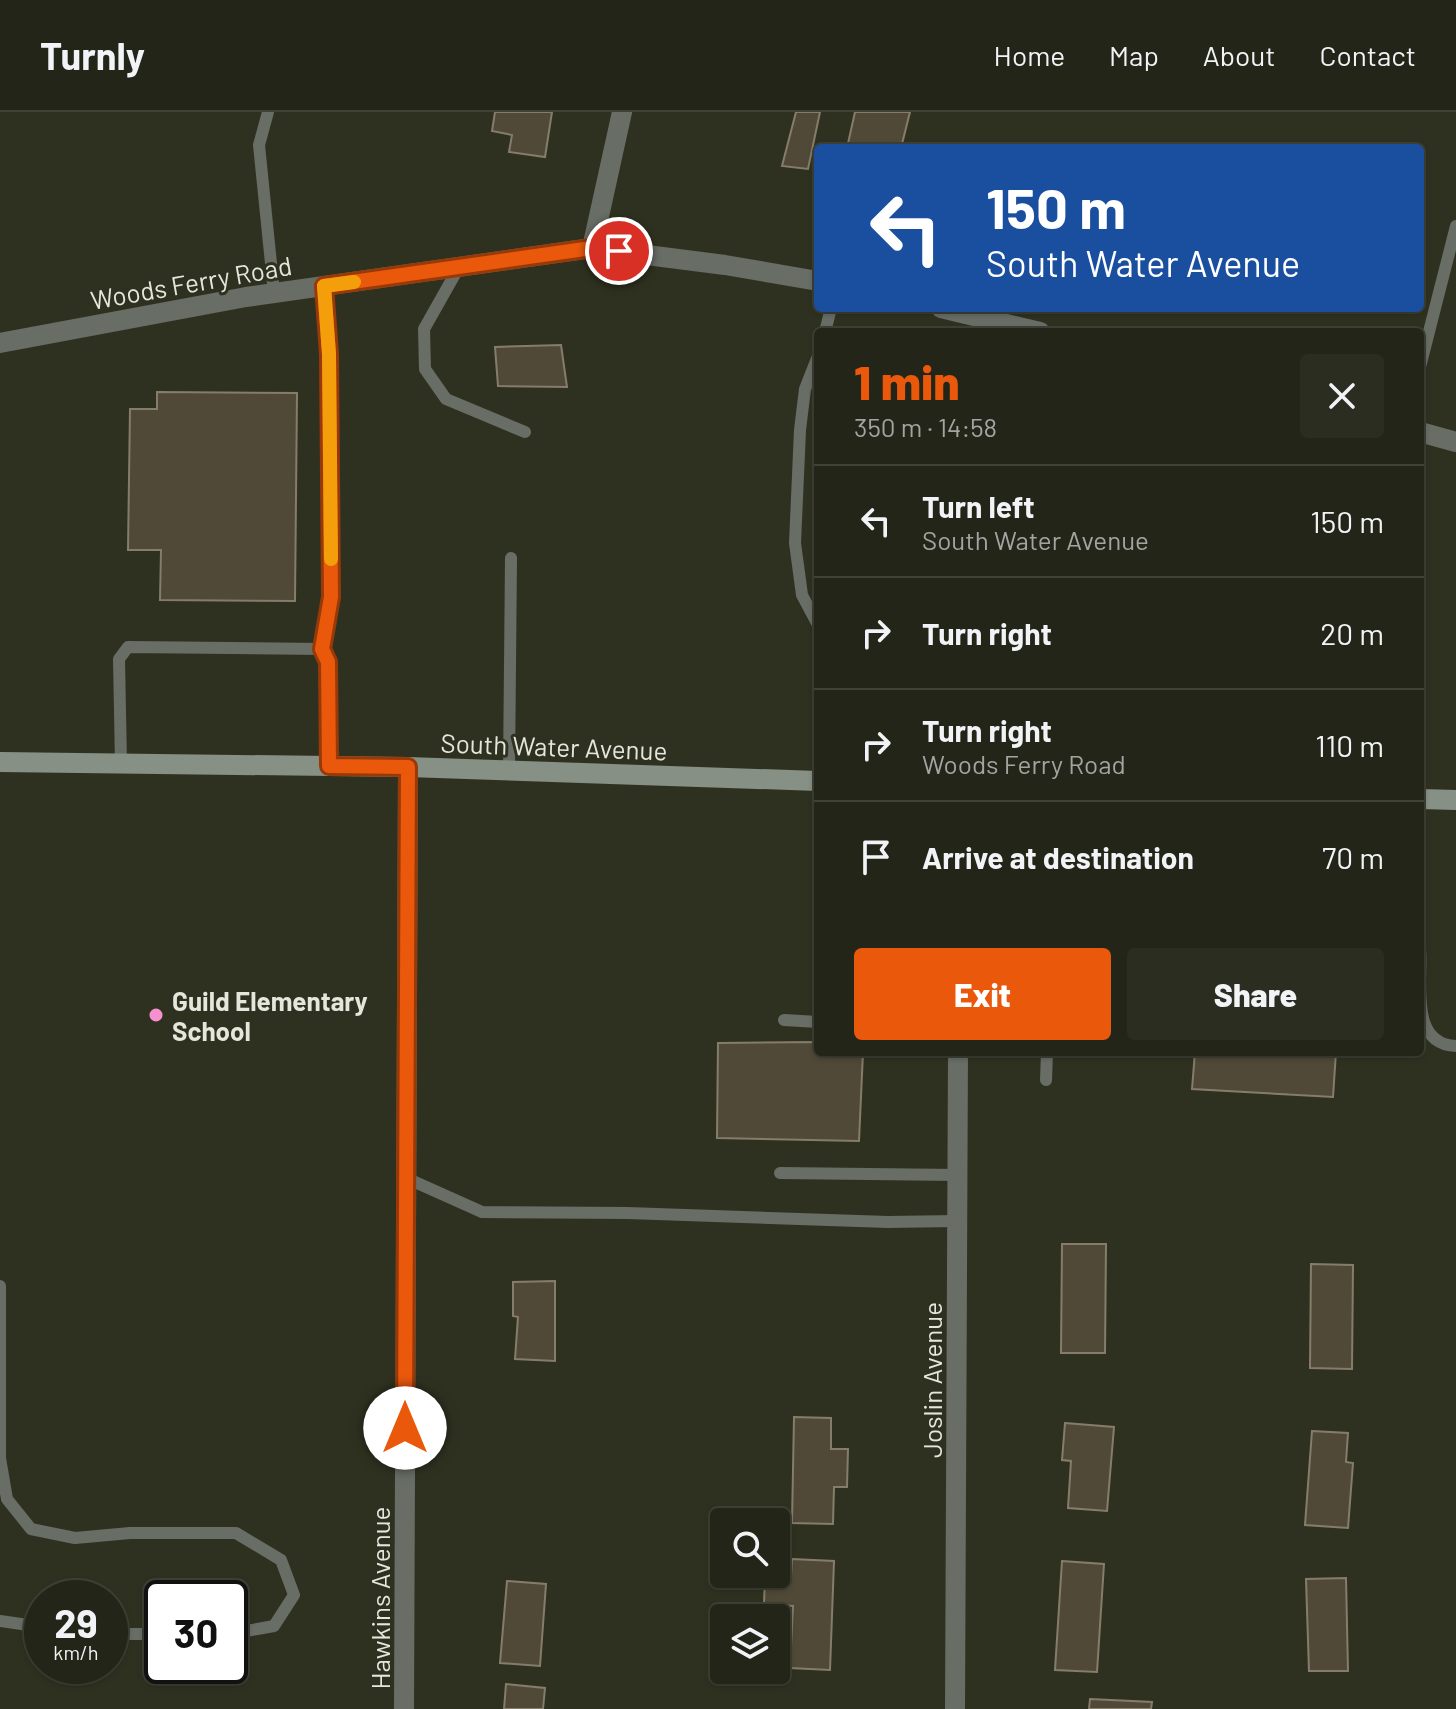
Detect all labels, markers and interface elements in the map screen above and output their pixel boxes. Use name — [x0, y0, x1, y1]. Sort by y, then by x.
text: Turnly — [40, 32, 145, 78]
text: Home — [994, 38, 1065, 72]
text: Map — [1109, 38, 1159, 72]
text: About — [1203, 38, 1275, 72]
text: Contact — [1319, 38, 1416, 72]
text: 150 m — [986, 173, 1126, 240]
icon: left — [854, 176, 958, 280]
pin — [585, 217, 653, 285]
icon: arrive — [597, 229, 641, 273]
text: South Water Avenue — [986, 241, 1300, 284]
street label: Woods Ferry Road — [88, 249, 294, 315]
text: 1 min — [854, 352, 960, 410]
button: close — [1300, 354, 1384, 438]
text: 350 m · 14:58 — [854, 411, 997, 442]
text: Turn left — [922, 488, 1035, 524]
icon: left — [854, 499, 898, 543]
text: 150 m — [1310, 503, 1384, 539]
text: South Water Avenue — [922, 524, 1149, 555]
icon: right — [854, 611, 898, 655]
text: Turn right — [922, 615, 1052, 651]
text: 20 m — [1320, 615, 1384, 651]
text: Turn right — [922, 712, 1052, 748]
icon: right — [854, 723, 898, 767]
street label: South Water Avenue — [440, 727, 668, 765]
text: 110 m — [1315, 727, 1384, 763]
text: Woods Ferry Road — [922, 748, 1126, 779]
icon: arrive — [854, 835, 898, 879]
text: Arrive at destination — [922, 839, 1194, 875]
text: 70 m — [1322, 839, 1384, 875]
button: Exit — [854, 948, 1111, 1040]
button: Share — [1127, 948, 1384, 1040]
place label: Guild Elementary School — [172, 985, 368, 1046]
marker: Guild Elementary School — [147, 1006, 165, 1024]
street label: Joslin Avenue — [916, 1302, 947, 1458]
position arrow — [363, 1386, 447, 1470]
street label: Hawkins Avenue — [364, 1507, 395, 1689]
map controls — [710, 1508, 790, 1684]
button: search — [710, 1508, 790, 1588]
speed limit sign: 30 — [144, 1580, 248, 1684]
text: 29 — [54, 1598, 98, 1646]
button: layers — [710, 1604, 790, 1684]
text: km/h — [53, 1640, 99, 1664]

